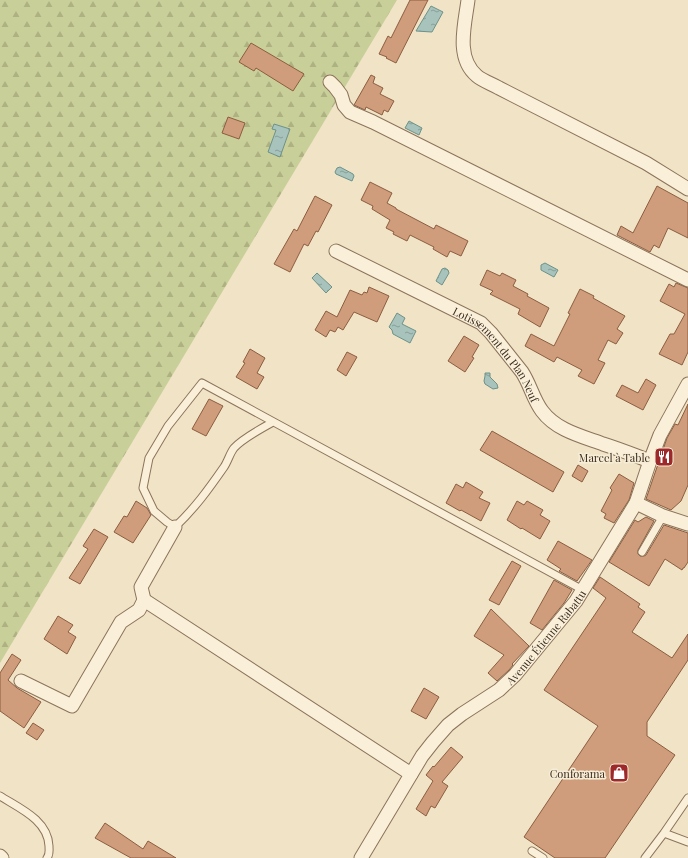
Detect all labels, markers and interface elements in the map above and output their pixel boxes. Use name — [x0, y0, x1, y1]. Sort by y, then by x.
street label: Lotissement du Plan Neuf — [451, 303, 543, 406]
restaurant icon: Marcel à Table — [653, 446, 675, 468]
place label: Marcel à Table — [579, 450, 650, 465]
street label: Avenue Étienne Rabattu — [502, 586, 589, 688]
shop icon: Conforama — [608, 762, 630, 784]
place label: Conforama — [550, 766, 606, 781]

